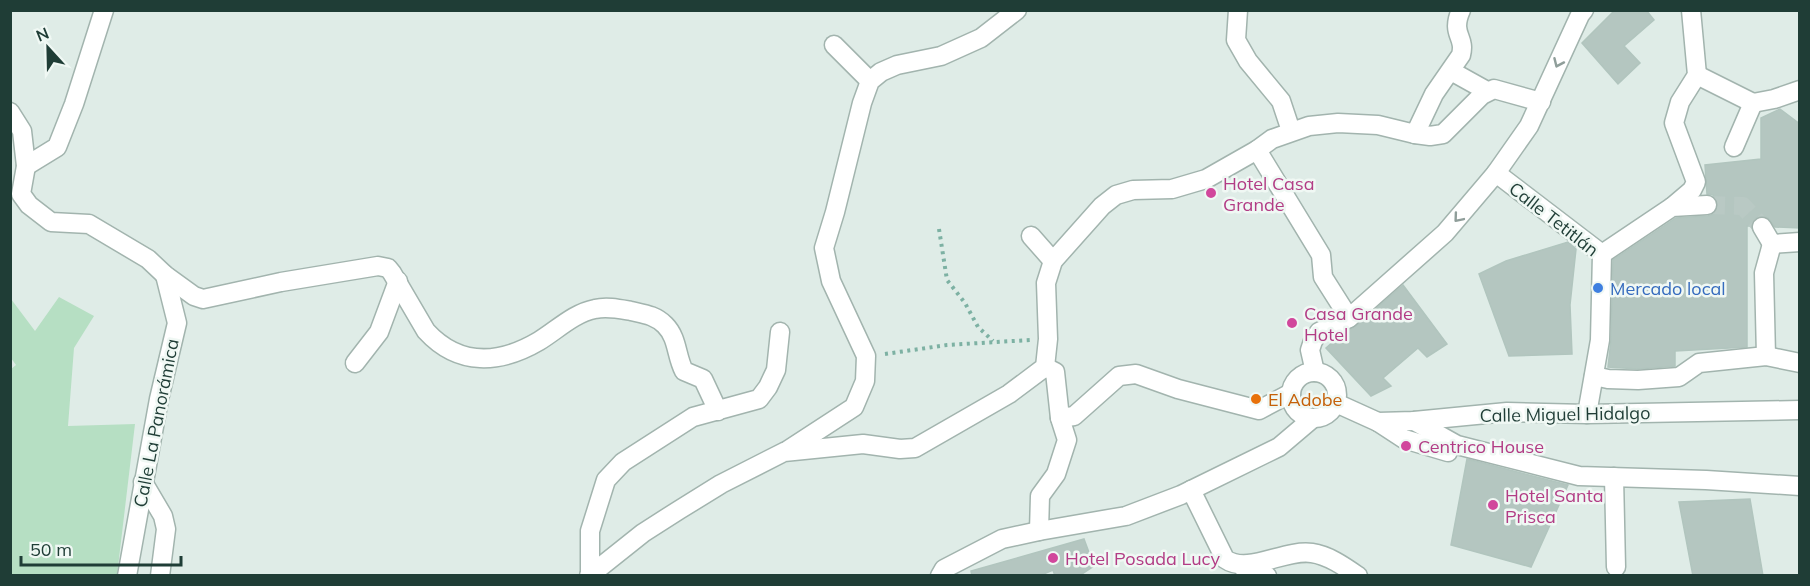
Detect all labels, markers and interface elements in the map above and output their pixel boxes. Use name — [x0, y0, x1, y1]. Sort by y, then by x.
north arrow — [18, 18, 78, 78]
text: N — [33, 23, 52, 46]
one-way arrow — [1553, 56, 1565, 67]
place label: Hotel Casa Grande — [1223, 172, 1315, 216]
street label: Calle Tetitlán — [1504, 177, 1604, 261]
marker: Hotel Casa Grande — [1204, 186, 1218, 200]
one-way arrow — [1454, 211, 1465, 222]
place label: Mercado local — [1610, 277, 1726, 300]
marker: Mercado local — [1591, 281, 1605, 295]
place label: Casa Grande Hotel — [1304, 302, 1413, 346]
marker: Casa Grande Hotel — [1285, 316, 1299, 330]
street label: Calle La Panorámica — [128, 337, 184, 509]
place label: El Adobe — [1268, 388, 1342, 411]
marker: El Adobe — [1249, 392, 1263, 406]
street label: Calle Miguel Hidalgo — [1479, 401, 1651, 427]
place label: Centrico House — [1418, 435, 1544, 458]
marker: Centrico House — [1399, 439, 1413, 453]
place label: Hotel Santa Prisca — [1505, 484, 1604, 528]
marker: Hotel Santa Prisca — [1486, 498, 1500, 512]
scale bar — [21, 529, 182, 567]
text: 50 m — [30, 538, 72, 561]
place label: Hotel Posada Lucy — [1065, 547, 1221, 570]
marker: Hotel Posada Lucy — [1046, 551, 1060, 565]

